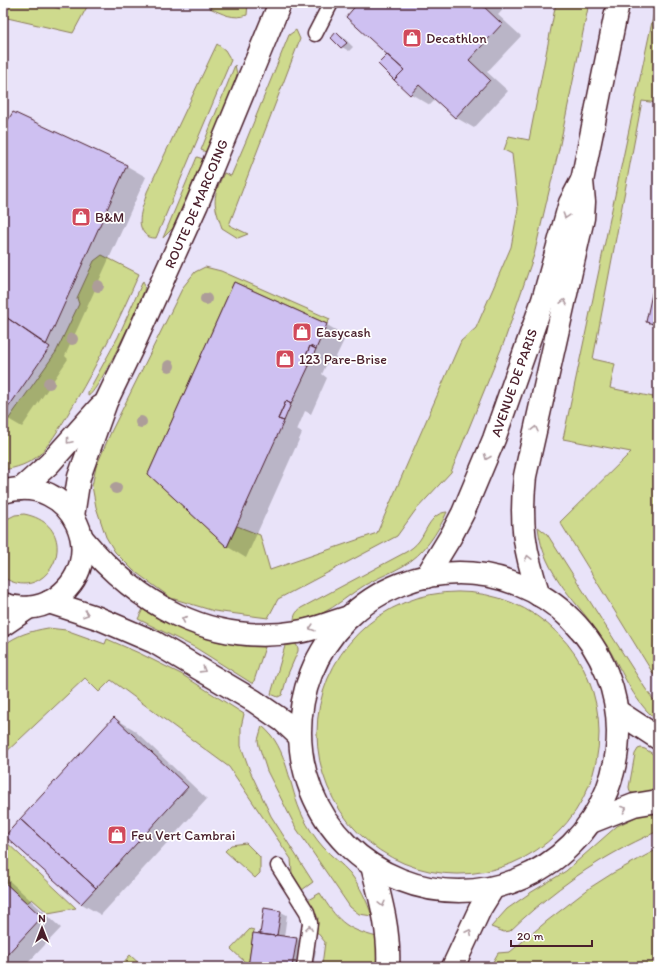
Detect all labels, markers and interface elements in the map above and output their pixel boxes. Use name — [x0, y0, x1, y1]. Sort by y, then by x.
shop icon: Decathlon — [401, 27, 423, 49]
place label: Decathlon — [426, 30, 487, 47]
street label: ROUTE DE MARCOING — [161, 137, 232, 271]
shop icon: B&M — [70, 206, 92, 228]
place label: B&M — [95, 209, 124, 226]
one-way arrow — [562, 212, 571, 219]
one-way arrow — [560, 299, 568, 306]
shop icon: Easycash — [291, 321, 313, 343]
place label: Easycash — [316, 324, 371, 341]
street label: AVENUE DE PARIS — [488, 326, 541, 439]
shop icon: 123 Pare-Brise — [274, 348, 296, 370]
place label: 123 Pare-Brise — [299, 351, 387, 368]
one-way arrow — [531, 426, 539, 432]
one-way arrow — [67, 436, 74, 444]
one-way arrow — [484, 452, 492, 460]
one-way arrow — [524, 554, 532, 561]
one-way arrow — [83, 609, 90, 618]
one-way arrow — [181, 616, 189, 624]
one-way arrow — [308, 623, 315, 632]
one-way arrow — [199, 666, 206, 673]
one-way arrow — [620, 806, 627, 814]
shop icon: Feu Vert Cambrai — [106, 824, 128, 846]
place label: Feu Vert Cambrai — [131, 827, 235, 844]
one-way arrow — [378, 901, 386, 907]
north arrow — [22, 908, 62, 948]
text: N — [38, 912, 46, 925]
scale bar — [511, 922, 592, 948]
one-way arrow — [305, 925, 314, 932]
one-way arrow — [465, 928, 472, 936]
text: 20 m — [517, 929, 544, 943]

